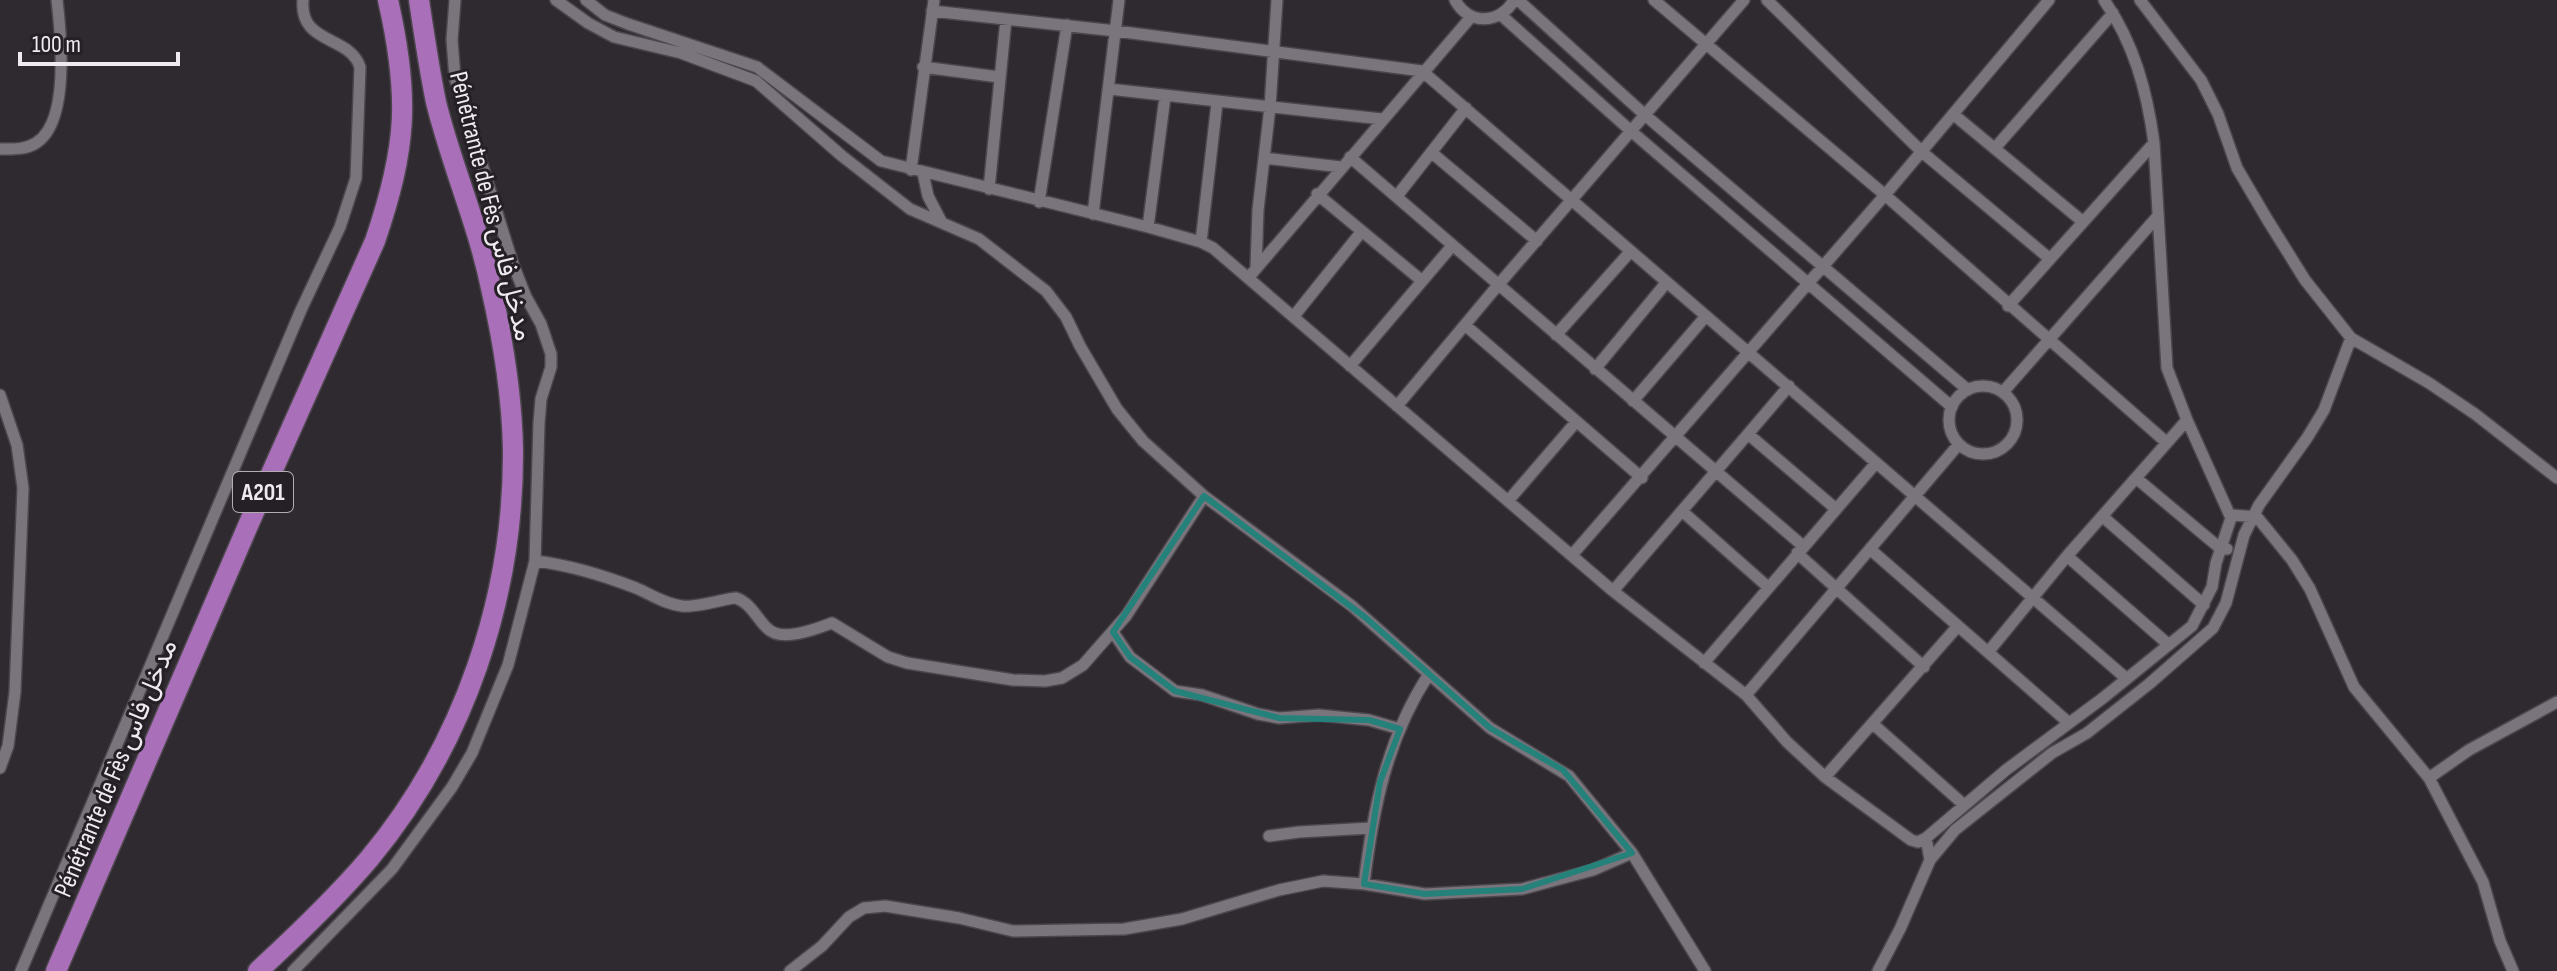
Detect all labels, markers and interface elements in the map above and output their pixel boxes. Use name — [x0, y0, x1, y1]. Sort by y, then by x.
scale bar — [20, 16, 178, 66]
text: 100 m — [32, 30, 81, 59]
street label: Pénétrante de Fès مدخل فاس — [442, 68, 539, 344]
road number: A201 — [233, 472, 293, 512]
street label: Pénétrante de Fès مدخل فاس — [48, 635, 185, 902]

